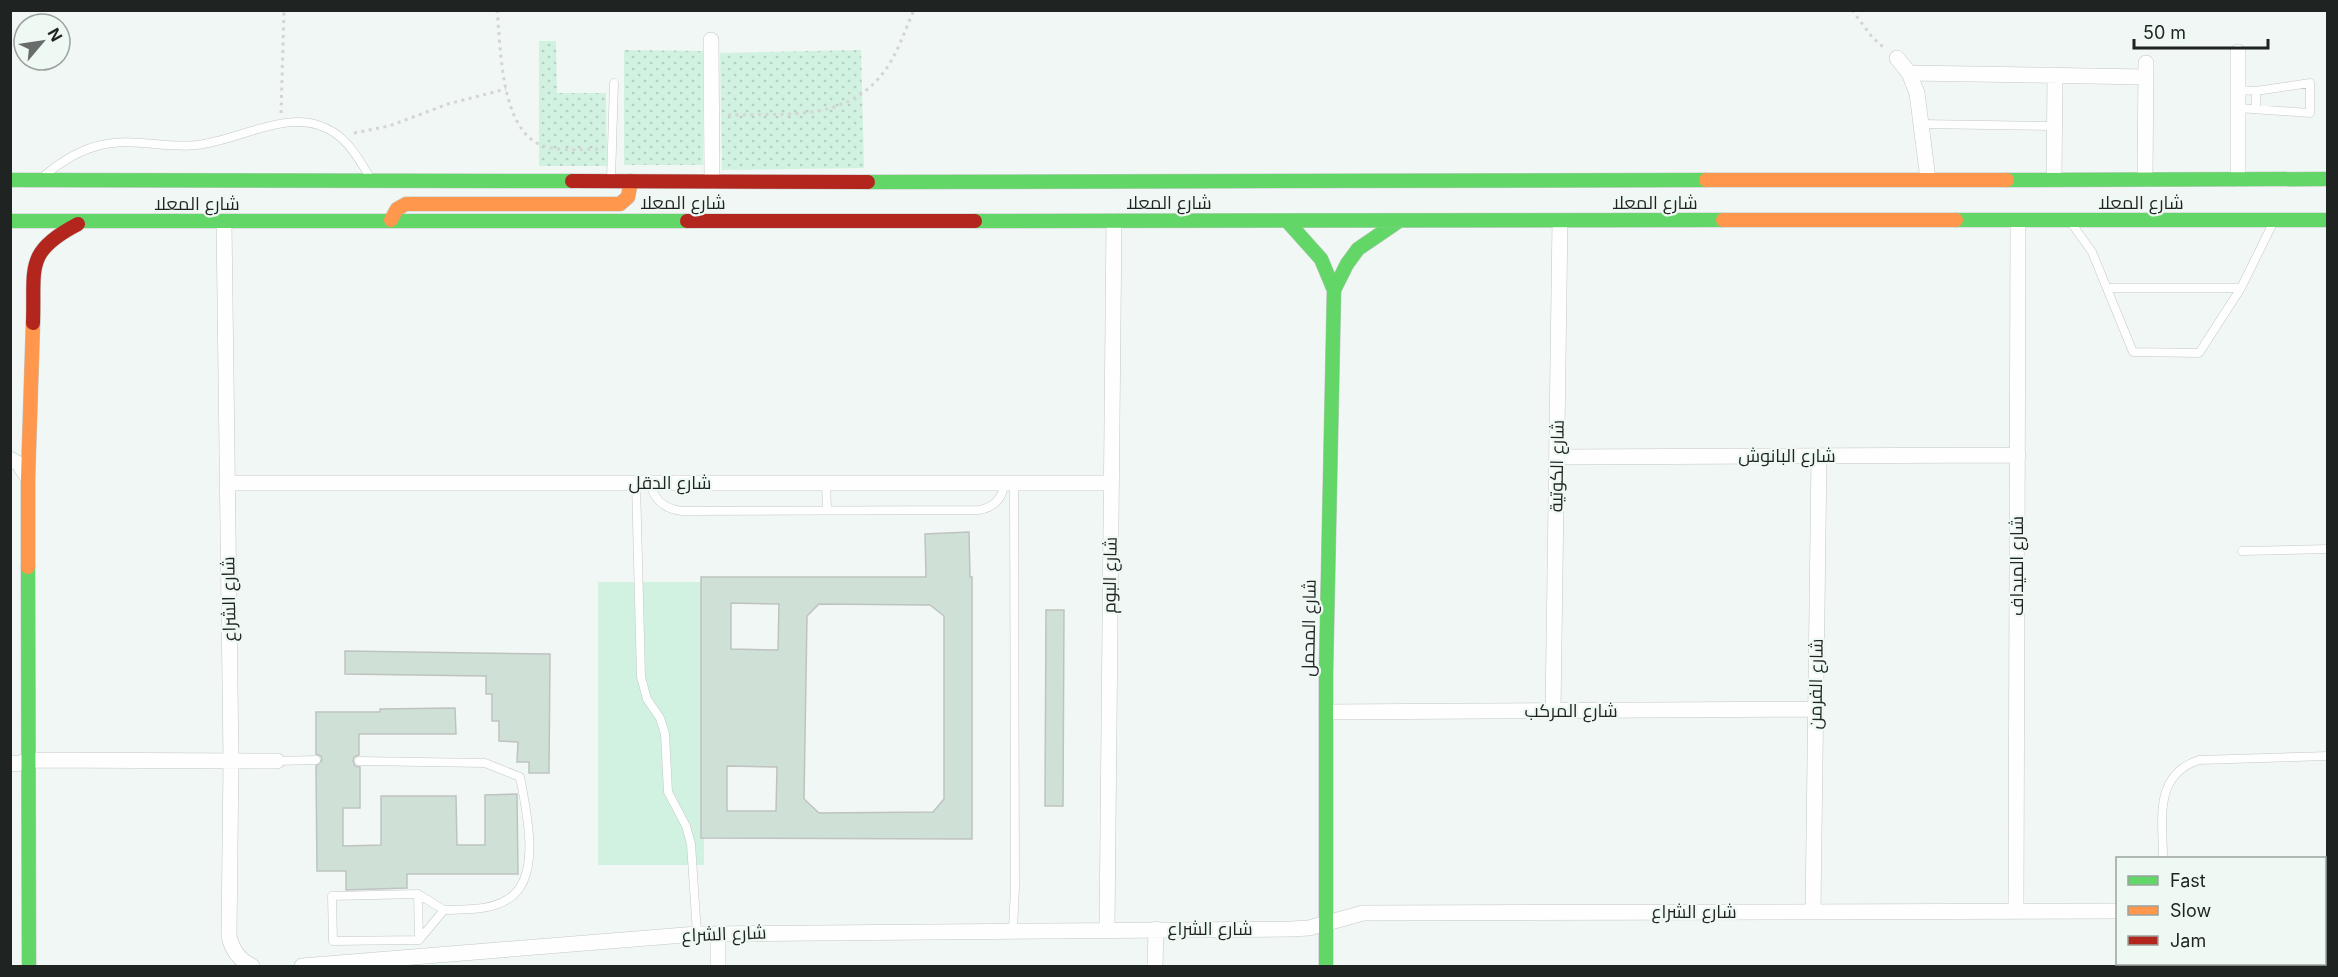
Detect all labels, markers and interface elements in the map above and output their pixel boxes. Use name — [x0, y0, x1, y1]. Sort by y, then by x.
north arrow — [12, 12, 72, 72]
scale bar — [2134, 12, 2268, 50]
text: 50 m — [2143, 22, 2186, 43]
text: N — [43, 25, 67, 45]
street label: شارع المعلا — [640, 192, 726, 215]
street label: شارع المعلا — [1126, 192, 1212, 215]
street label: شارع المعلا — [1612, 192, 1698, 215]
street label: شارع المعلا — [2098, 192, 2184, 215]
street label: شارع المعلا — [154, 193, 240, 216]
street label: شارع الكوتية — [1545, 420, 1570, 512]
street label: شارع البانوش — [1738, 445, 1836, 468]
street label: شارع الدقل — [629, 472, 711, 495]
street label: شارع الميداف — [2006, 516, 2029, 616]
street label: شارع البوم — [1098, 536, 1123, 614]
street label: شارع الشراع — [217, 556, 242, 642]
street label: شارع المحمل — [1297, 579, 1322, 677]
street label: شارع الفرمن — [1804, 638, 1829, 730]
street label: شارع المركب — [1524, 700, 1618, 723]
legend — [2116, 857, 2326, 965]
text: Fast — [2170, 870, 2206, 891]
text: Slow — [2170, 900, 2211, 921]
street label: شارع الشراع — [1651, 901, 1737, 924]
street label: شارع الشراع — [1167, 918, 1253, 941]
street label: شارع الشراع — [681, 922, 767, 947]
text: Jam — [2170, 930, 2206, 951]

